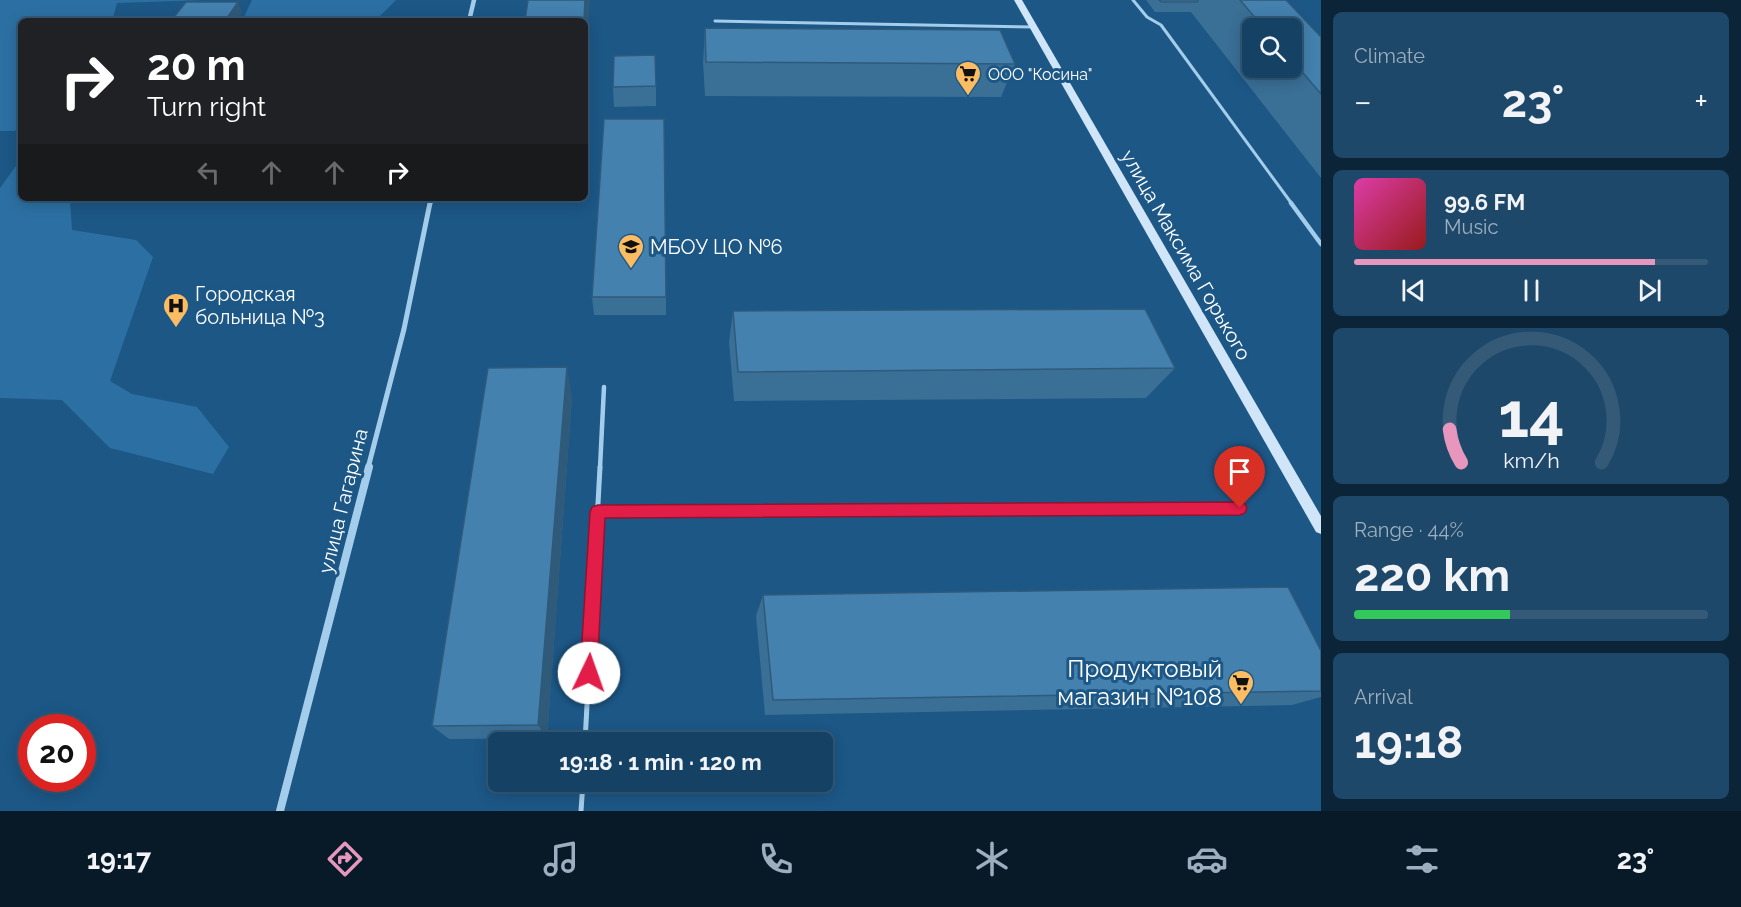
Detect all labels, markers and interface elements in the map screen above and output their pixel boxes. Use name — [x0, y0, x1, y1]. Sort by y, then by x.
map controls — [1242, 18, 1302, 78]
button: search — [1242, 18, 1302, 78]
text: 20 m — [147, 41, 246, 90]
icon: right — [48, 42, 126, 120]
text: Climate — [1354, 44, 1425, 68]
supermarket icon: ООО "Косина" — [953, 59, 983, 97]
place label: ООО "Косина" — [988, 65, 1092, 84]
text: 23° — [1502, 75, 1564, 128]
text: − — [1354, 82, 1372, 121]
text: + — [1694, 82, 1708, 121]
text: Turn right — [147, 91, 266, 122]
street label: улица Максима Горького — [1116, 146, 1256, 365]
icon: left — [192, 156, 225, 189]
icon: ahead — [255, 156, 288, 189]
icon: ahead — [318, 156, 351, 189]
icon: right — [381, 156, 414, 189]
text: 99.6 FM — [1444, 189, 1525, 215]
text: Music — [1444, 215, 1498, 239]
school or university icon: МБОУ ЦО №6 — [616, 232, 646, 270]
place label: МБОУ ЦО №6 — [650, 235, 783, 259]
icon: previous — [1397, 274, 1430, 307]
icon: pause — [1515, 274, 1548, 307]
icon: next — [1633, 274, 1666, 307]
place label: Городская больница №3 — [195, 282, 325, 329]
hospital icon: Городская больница №3 — [161, 291, 191, 329]
text: 14 — [1498, 378, 1564, 452]
street label: улица Гагарина — [313, 426, 373, 576]
pin — [1214, 446, 1265, 508]
text: km/h — [1503, 448, 1559, 473]
icon: arrive — [1223, 455, 1256, 488]
text: Range · 44% — [1354, 518, 1464, 542]
text: 220 km — [1354, 549, 1510, 602]
position arrow — [557, 641, 621, 705]
place label: Продуктовый магазин №108 — [1057, 654, 1222, 711]
supermarket icon: Продуктовый магазин №108 — [1226, 668, 1256, 706]
text: Arrival — [1354, 685, 1413, 709]
speed limit sign: 20 — [18, 714, 96, 792]
text: 19:18 — [1354, 716, 1463, 769]
text: 19:18 · 1 min · 120 m — [559, 749, 762, 775]
icon: directions — [324, 838, 366, 880]
icon: music — [540, 838, 582, 880]
icon: phone — [755, 838, 797, 880]
icon: climate — [971, 838, 1013, 880]
icon: car — [1186, 838, 1228, 880]
icon: filters — [1401, 838, 1443, 880]
text: 19:17 — [87, 844, 151, 875]
text: 23° — [1617, 844, 1654, 875]

